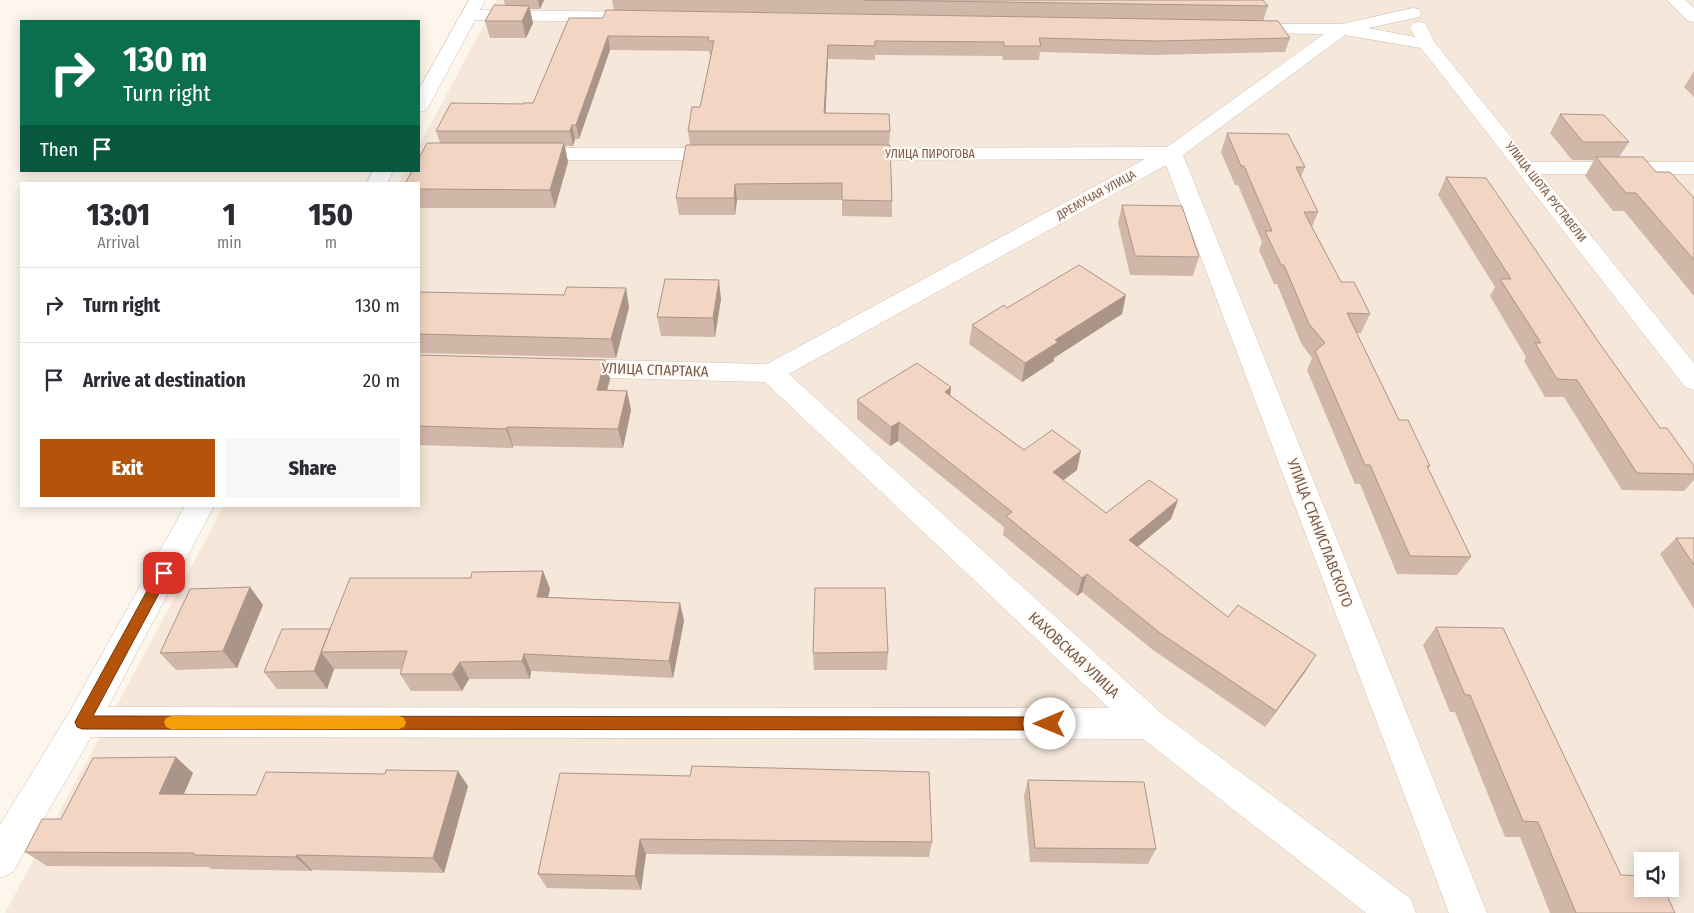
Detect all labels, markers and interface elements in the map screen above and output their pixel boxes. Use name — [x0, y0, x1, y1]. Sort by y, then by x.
text: 130 m — [123, 38, 207, 80]
icon: right — [40, 40, 105, 105]
text: Turn right — [123, 80, 211, 107]
icon: arrive — [88, 135, 116, 163]
text: Then — [40, 138, 78, 161]
street label: УЛИЦА ШОТА РУСТАВЕЛИ — [1502, 138, 1589, 245]
street label: УЛИЦА ПИРОГОВА — [884, 147, 976, 161]
street label: ДРЕМУЧАЯ УЛИЦА — [1053, 167, 1139, 223]
text: 13:01 — [87, 197, 150, 233]
text: 1 — [223, 197, 236, 233]
text: 150 — [309, 197, 353, 233]
text: Arrival — [97, 233, 140, 252]
text: min — [217, 233, 242, 252]
text: m — [325, 233, 337, 252]
icon: right — [40, 291, 68, 319]
text: Turn right — [83, 294, 160, 317]
text: 130 m — [355, 294, 400, 317]
street label: УЛИЦА СПАРТАКА — [600, 359, 709, 381]
icon: arrive — [40, 366, 68, 394]
text: Arrive at destination — [83, 369, 246, 392]
text: 20 m — [363, 369, 400, 392]
button: Exit — [40, 439, 215, 497]
button: Share — [225, 439, 400, 497]
street label: УЛИЦА СТАНИСЛАВСКОГО — [1283, 455, 1357, 610]
pin — [143, 552, 185, 594]
icon: arrive — [150, 559, 178, 587]
street label: КАХОВСКАЯ УЛИЦА — [1025, 608, 1123, 702]
position arrow — [1023, 697, 1075, 749]
map controls — [1634, 852, 1679, 897]
button: sound — [1634, 852, 1679, 897]

